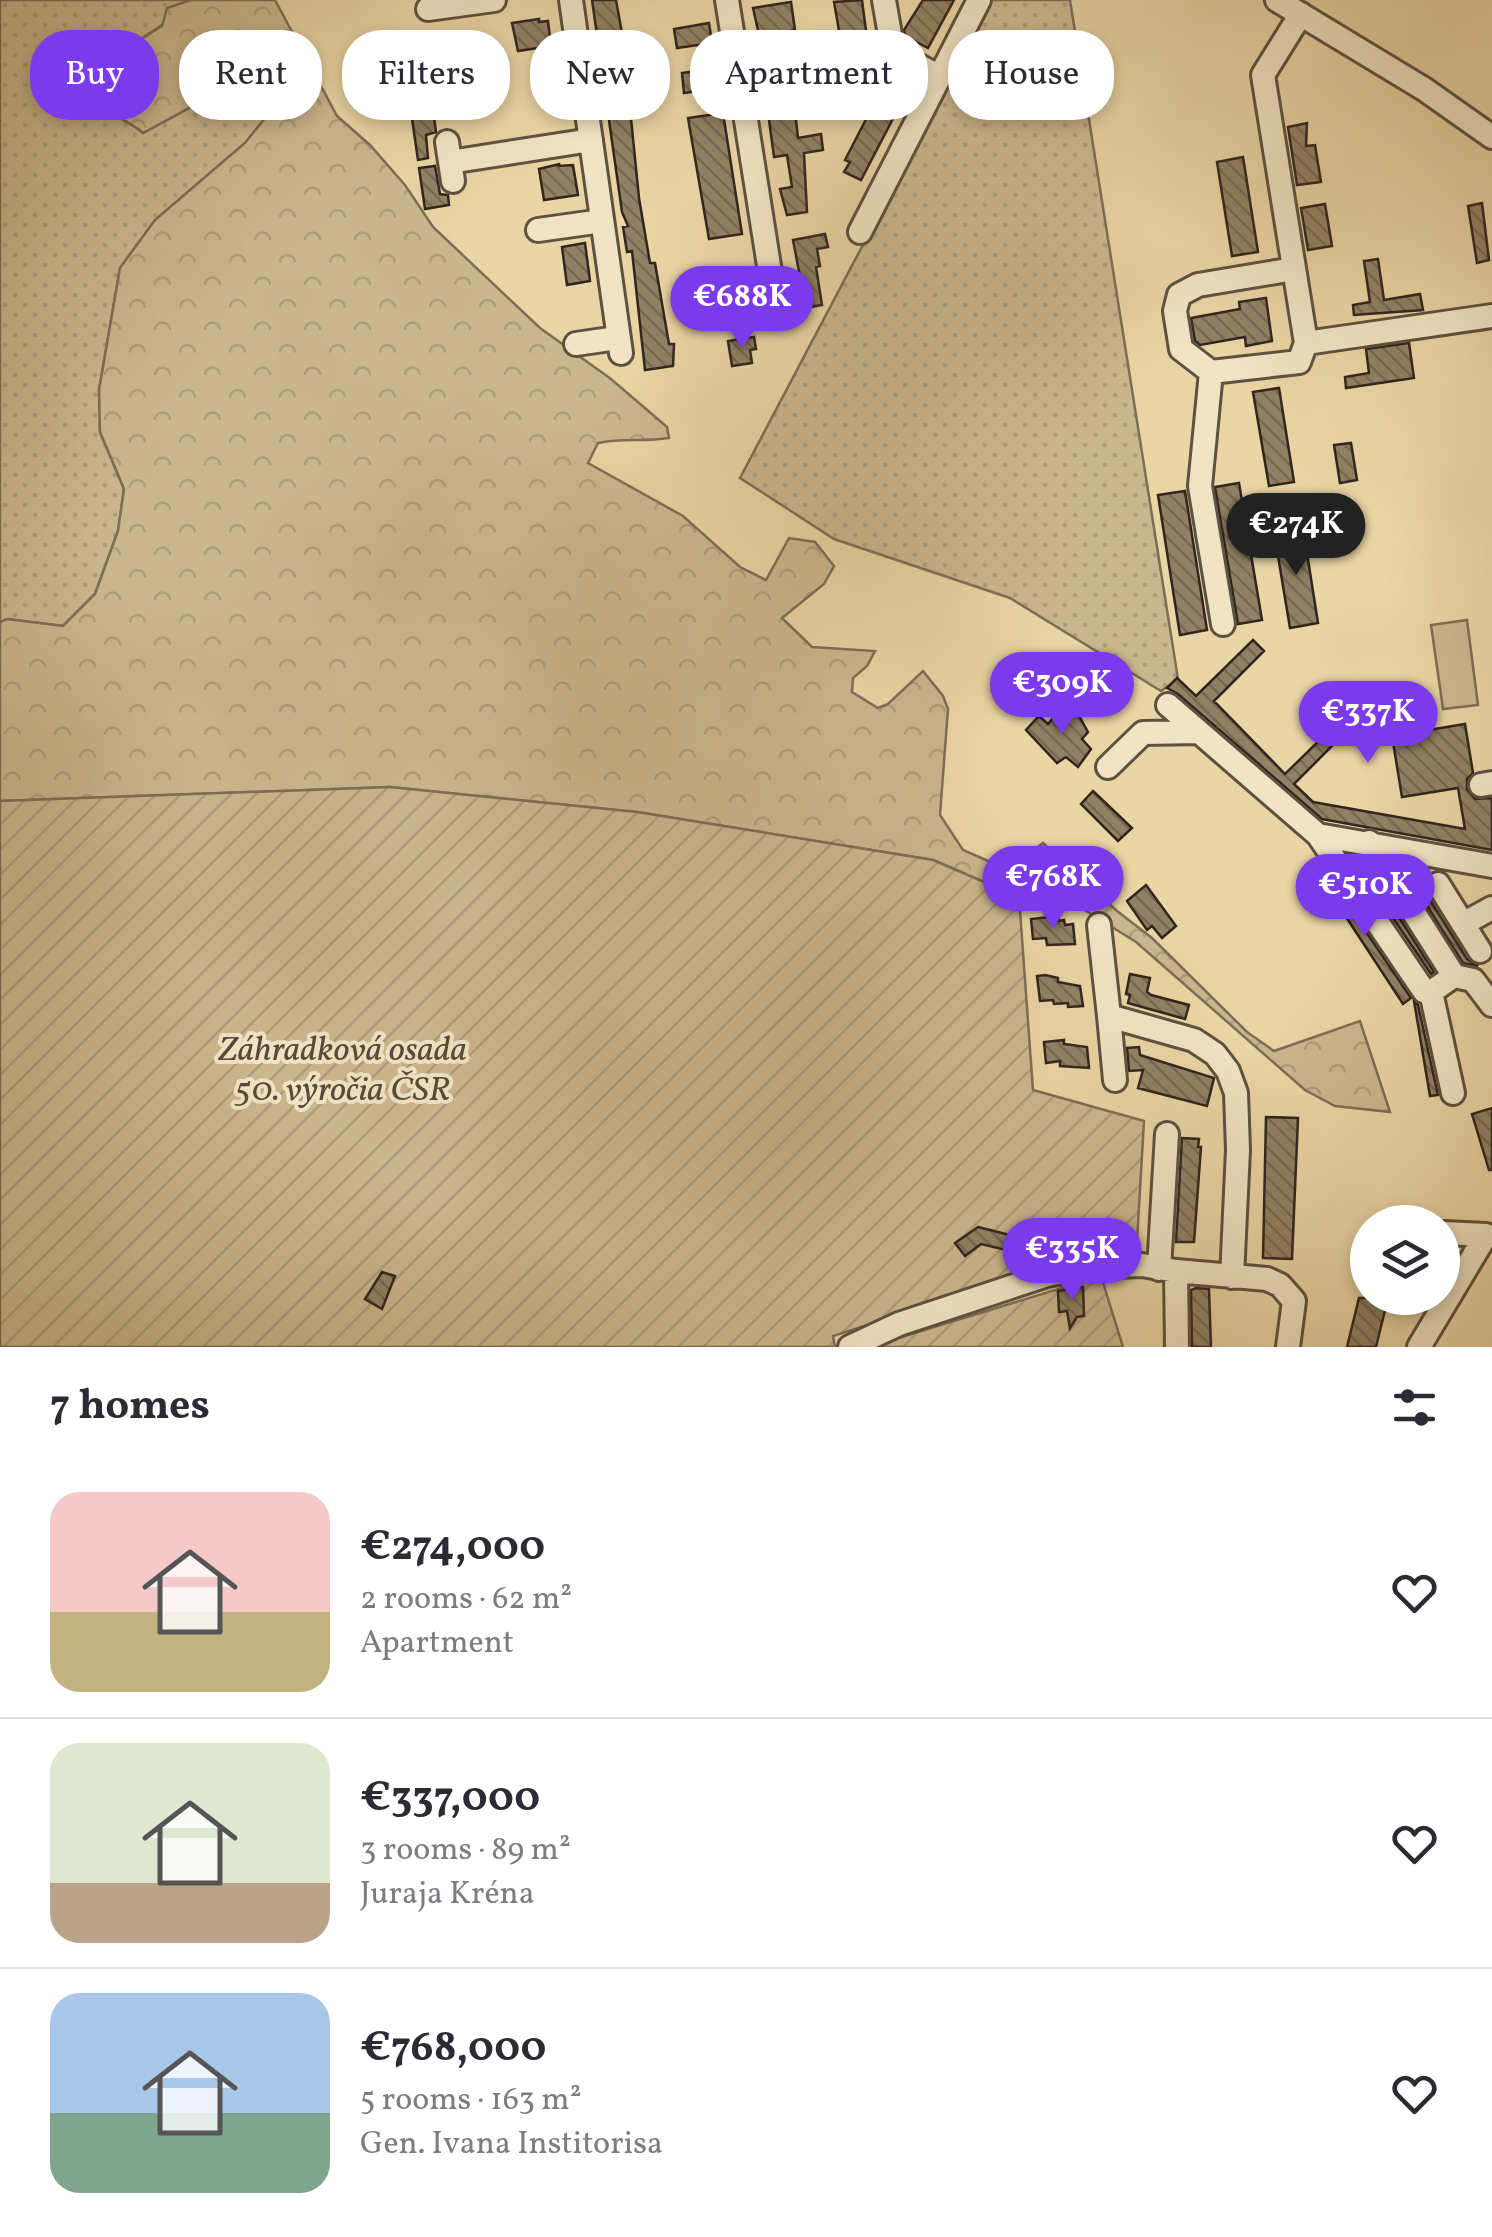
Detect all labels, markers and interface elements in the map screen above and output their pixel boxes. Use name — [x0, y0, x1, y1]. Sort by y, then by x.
chip: Buy — [30, 30, 159, 120]
chip: Rent — [179, 30, 322, 120]
chip: Filters — [342, 30, 510, 120]
chip: New — [530, 30, 670, 120]
chip: Apartment — [690, 30, 928, 120]
chip: House — [948, 30, 1114, 120]
pin: €688K — [672, 266, 812, 351]
text: €688K — [692, 276, 792, 320]
pin: €274K — [1226, 493, 1366, 578]
text: €274K — [1248, 503, 1344, 547]
pin: €309K — [992, 652, 1132, 737]
text: €309K — [1012, 662, 1112, 706]
pin: €337K — [1298, 681, 1438, 766]
text: €337K — [1321, 691, 1415, 735]
pin: €768K — [983, 846, 1123, 931]
pin: €510K — [1295, 854, 1435, 939]
text: €768K — [1005, 856, 1101, 900]
text: €510K — [1318, 864, 1412, 908]
park label: Záhradková osada 50. výročia ČSR — [218, 1027, 467, 1115]
map controls — [1350, 1205, 1460, 1315]
button: layers — [1350, 1205, 1460, 1315]
pin: €335K — [1002, 1218, 1142, 1303]
text: €335K — [1025, 1228, 1119, 1272]
text: 7 homes — [50, 1378, 210, 1437]
icon: filters — [1387, 1380, 1442, 1435]
text: €274,000 — [360, 1519, 545, 1578]
icon: home — [130, 1532, 250, 1652]
icon: heart — [1387, 1565, 1442, 1620]
text: 2 rooms · 62 m² — [360, 1578, 572, 1622]
text: Apartment — [360, 1622, 514, 1666]
text: €337,000 — [360, 1770, 540, 1829]
icon: home — [130, 1783, 250, 1903]
icon: heart — [1387, 1816, 1442, 1871]
text: 3 rooms · 89 m² — [360, 1829, 571, 1873]
text: Juraja Kréna — [360, 1873, 535, 1917]
text: €768,000 — [360, 2020, 546, 2079]
icon: home — [130, 2033, 250, 2153]
icon: heart — [1387, 2066, 1442, 2121]
text: 5 rooms · 163 m² — [360, 2079, 582, 2123]
text: Gen. Ivana Institorisa — [360, 2123, 663, 2167]

